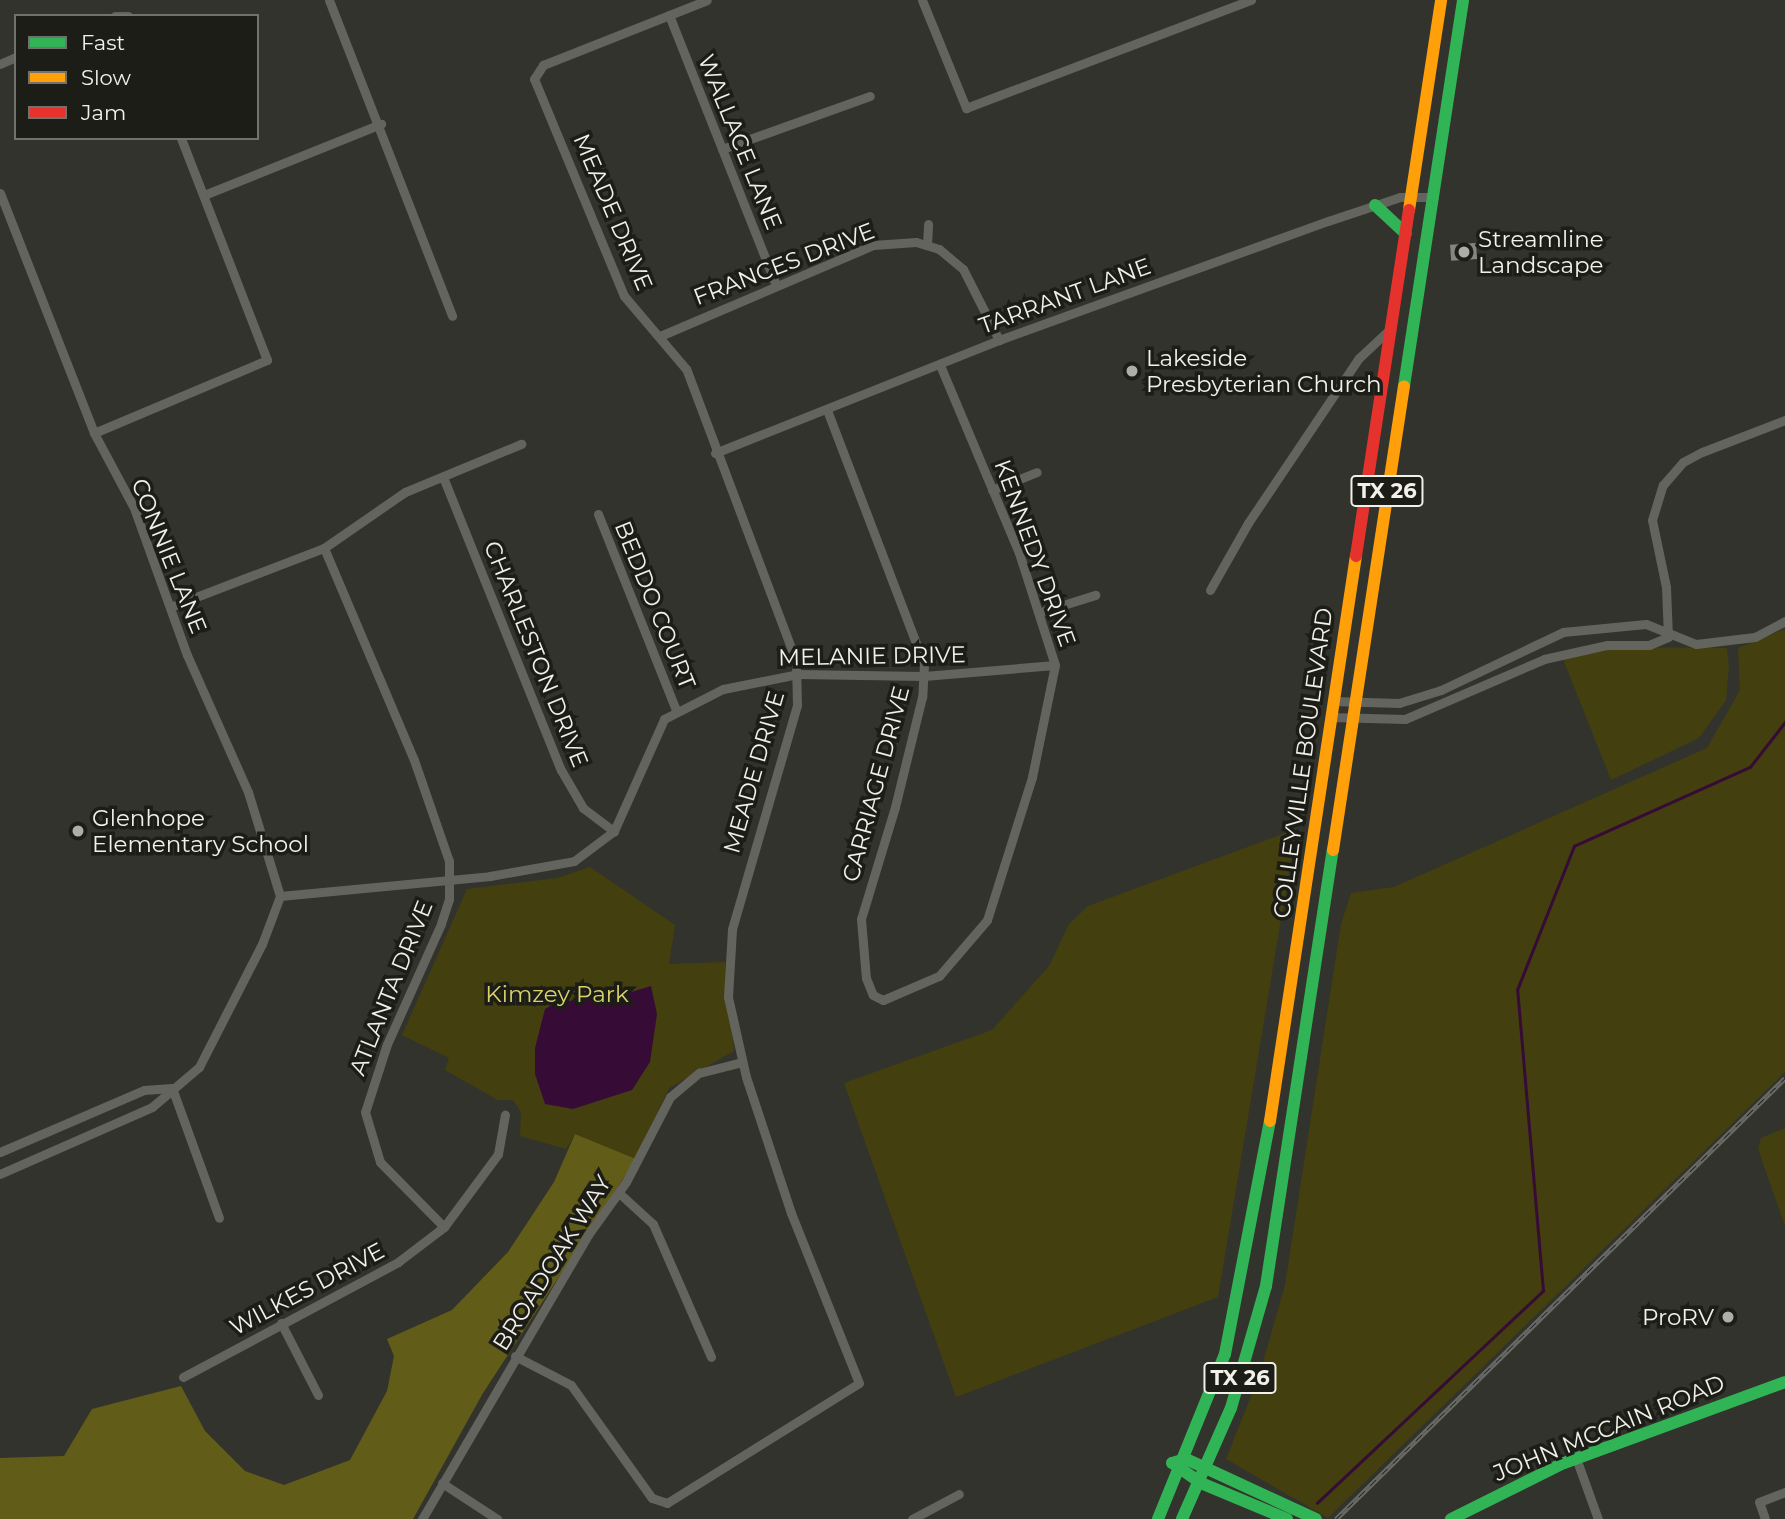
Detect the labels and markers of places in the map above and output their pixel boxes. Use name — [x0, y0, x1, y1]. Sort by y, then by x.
place label: Streamline Landscape — [1478, 225, 1604, 279]
marker: Streamline Landscape — [1456, 244, 1472, 260]
place label: Lakeside Presbyterian Church — [1146, 344, 1382, 398]
marker: Lakeside Presbyterian Church — [1124, 363, 1140, 379]
place label: Glenhope Elementary School — [92, 804, 309, 858]
marker: Glenhope Elementary School — [70, 823, 86, 839]
place label: ProRV — [1642, 1303, 1714, 1331]
marker: ProRV — [1720, 1309, 1736, 1325]

